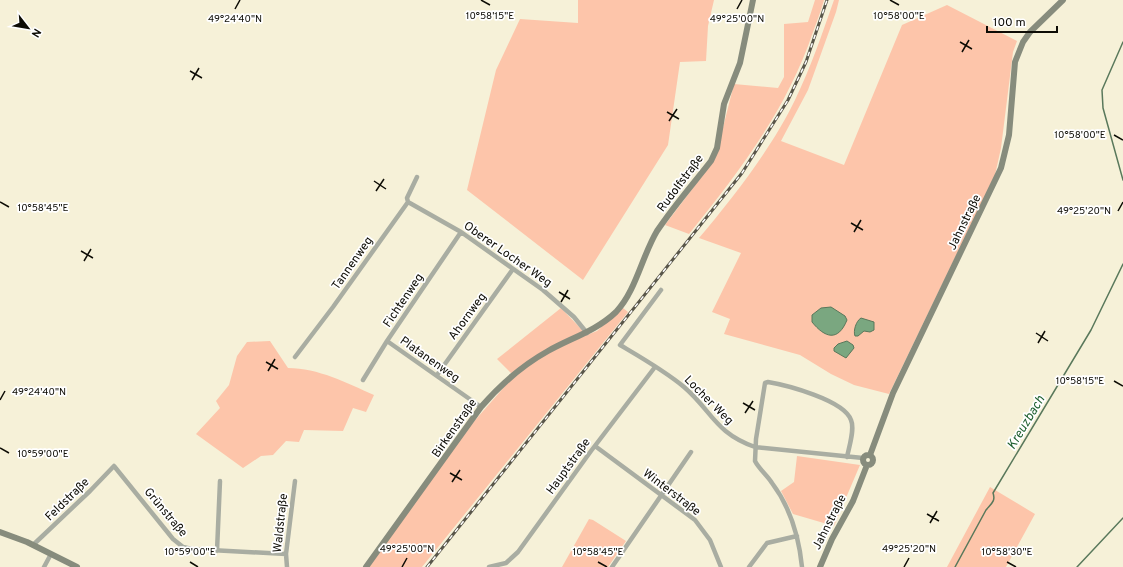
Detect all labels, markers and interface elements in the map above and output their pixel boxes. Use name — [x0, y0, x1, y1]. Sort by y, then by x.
north arrow — [8, 8, 48, 48]
scale bar — [987, 8, 1057, 34]
text: 10°58'15"E — [466, 10, 514, 23]
text: 10°58'00"E — [873, 10, 925, 23]
text: 49°24'40"N — [208, 13, 262, 26]
text: 49°25'00"N — [710, 13, 764, 26]
text: 100 m — [993, 15, 1026, 31]
text: N — [28, 26, 44, 40]
text: 10°58'00"E — [1054, 129, 1106, 142]
street label: Rudolfstraße — [654, 152, 708, 216]
street label: Jahnstraße — [945, 192, 985, 253]
text: 10°58'45"E — [17, 202, 69, 215]
text: 49°25'20"N — [1057, 205, 1111, 218]
street label: Oberer Locher Weg — [460, 218, 555, 291]
street label: Tannenweg — [329, 234, 377, 293]
street label: Fichtenweg — [380, 270, 428, 331]
street label: Ahornweg — [445, 290, 490, 343]
street label: Platanenweg — [396, 333, 463, 386]
street label: Locher Weg — [680, 373, 736, 429]
text: 10°58'15"E — [1056, 375, 1104, 388]
text: 49°24'40"N — [12, 386, 66, 399]
water label: Kreuzbach — [1004, 393, 1049, 453]
street label: Birkenstraße — [429, 396, 481, 461]
street label: Hauptstraße — [543, 435, 595, 498]
text: 10°59'00"E — [17, 448, 69, 461]
street label: Winterstraße — [639, 466, 704, 520]
street label: Feldstraße — [42, 475, 93, 525]
street label: Grünstraße — [140, 485, 191, 541]
street label: Jahnstraße — [809, 492, 851, 553]
street label: Waldstraße — [270, 493, 292, 553]
text: 49°25'00"N — [380, 543, 434, 556]
text: 49°25'20"N — [882, 543, 936, 556]
text: 10°59'00"E — [164, 546, 216, 559]
text: 10°58'45"E — [572, 546, 624, 559]
text: 10°58'30"E — [981, 546, 1033, 559]

